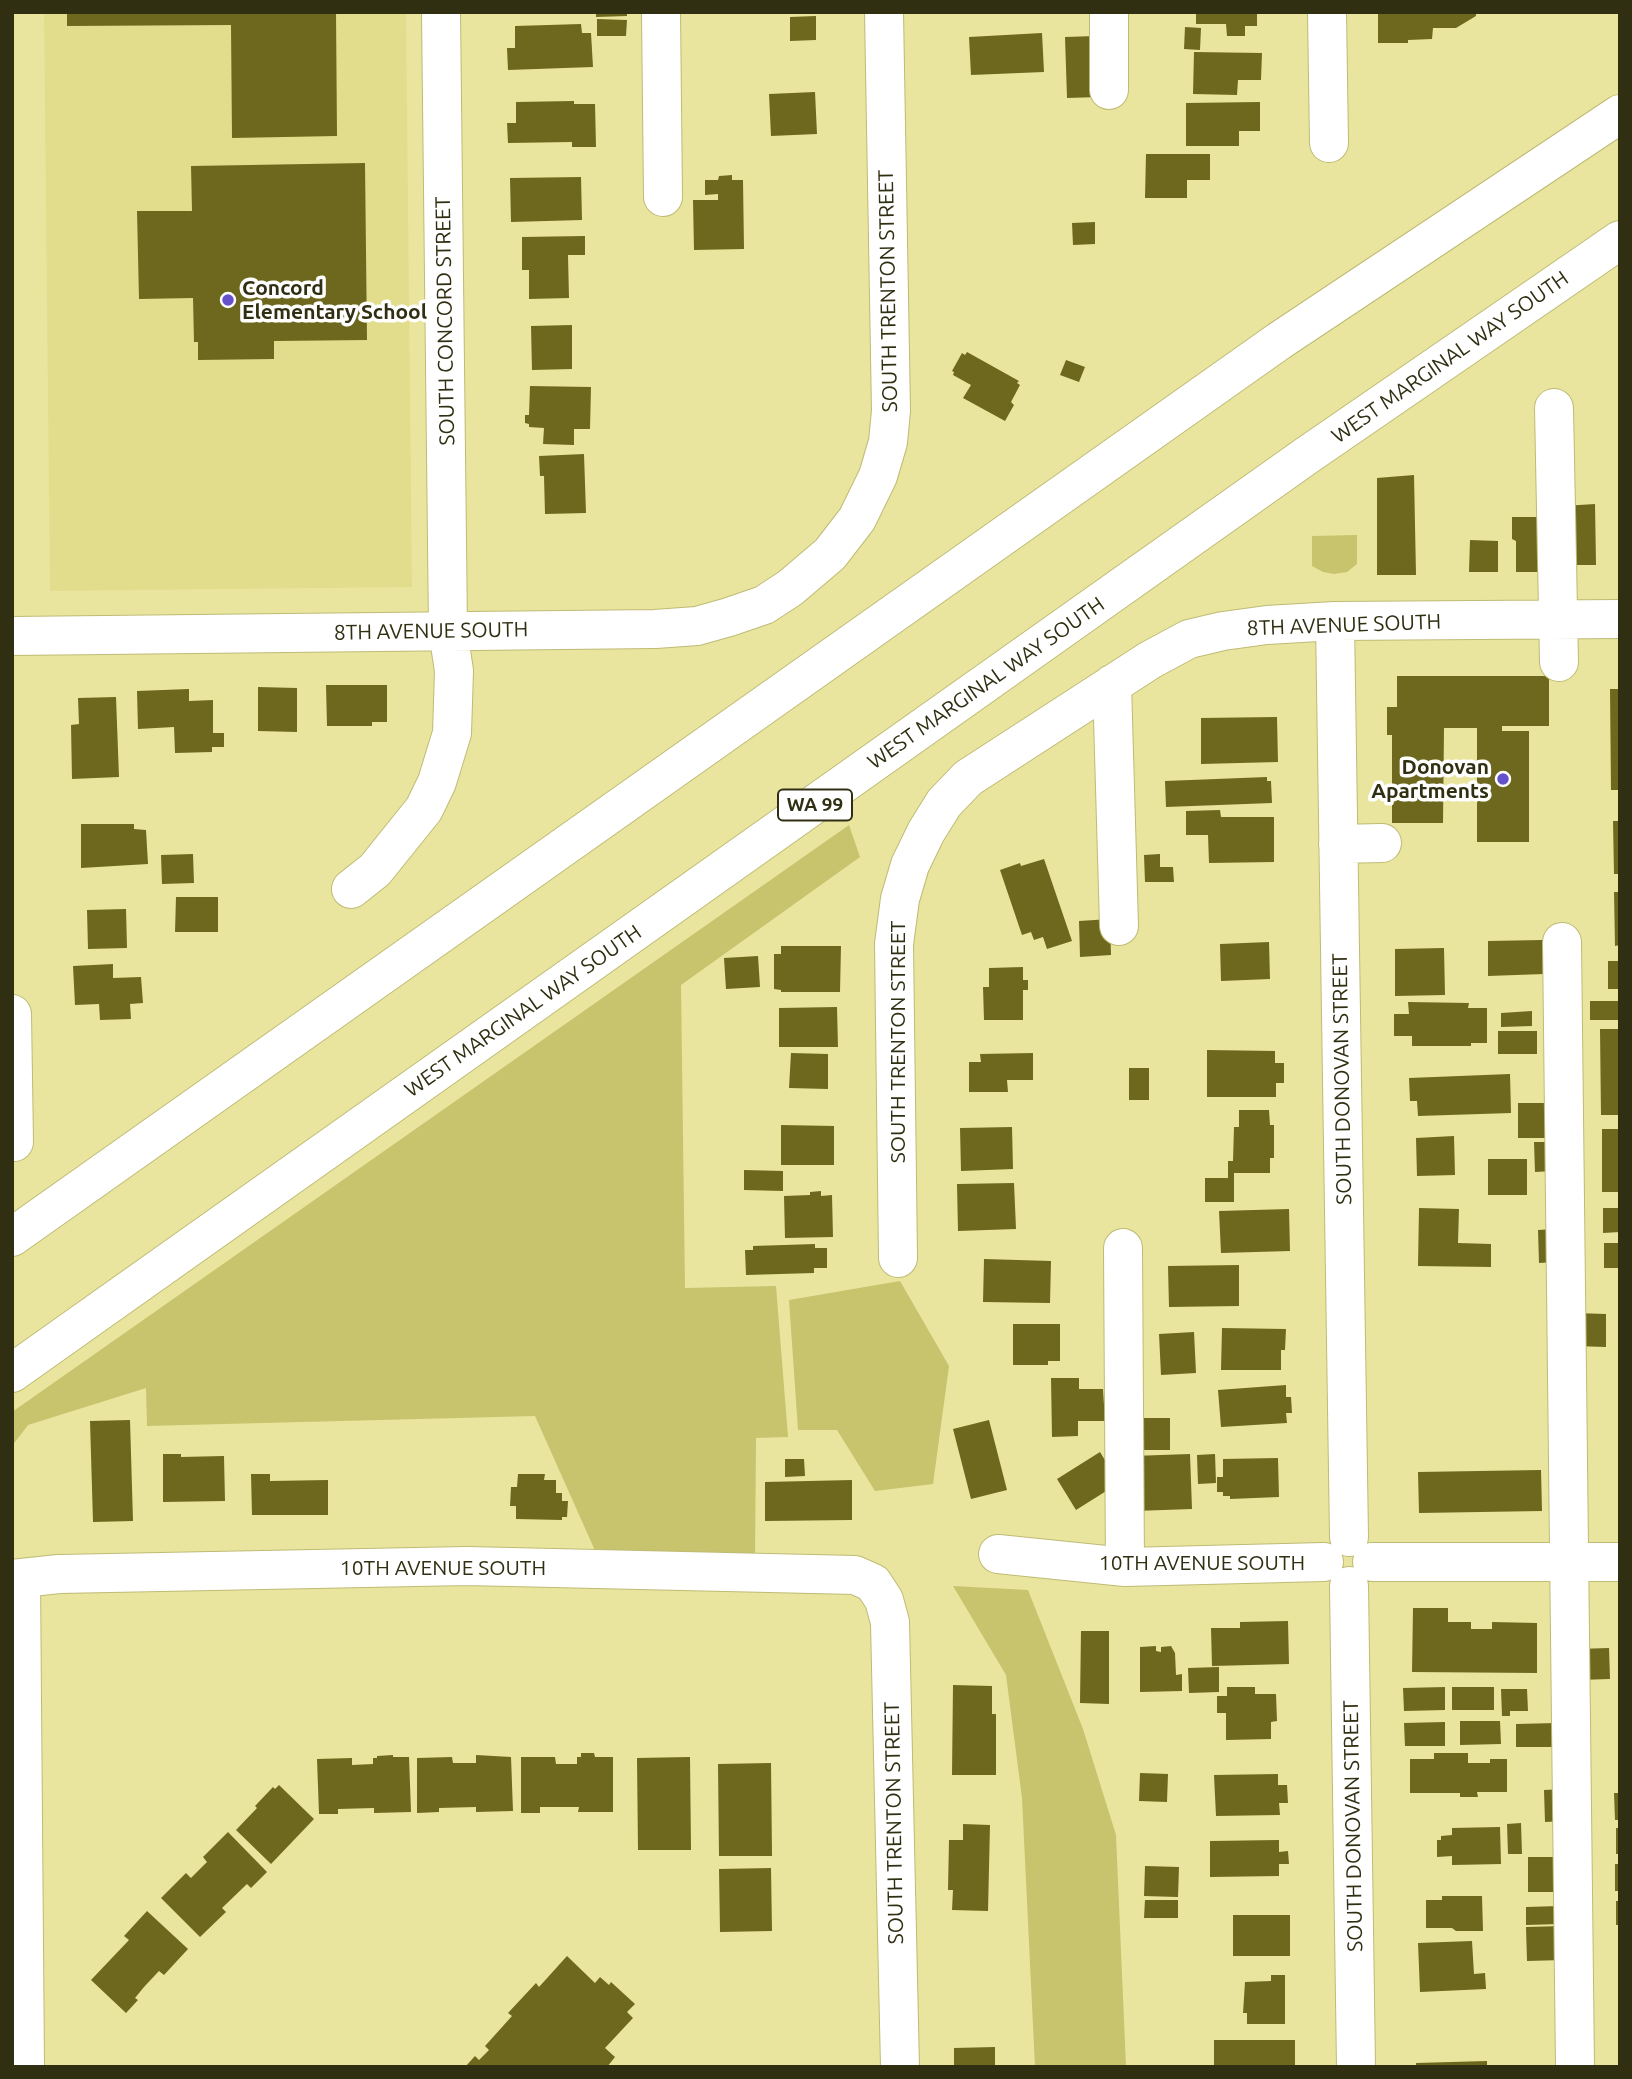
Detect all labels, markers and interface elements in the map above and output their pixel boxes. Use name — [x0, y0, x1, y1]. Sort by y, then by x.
street label: SOUTH TRENTON STREET — [873, 169, 903, 413]
street label: SOUTH CONCORD STREET — [430, 196, 460, 446]
street label: WEST MARGINAL WAY SOUTH — [1327, 265, 1573, 449]
place label: Concord Elementary School — [242, 275, 427, 325]
marker: Concord Elementary School — [220, 292, 236, 308]
street label: WEST MARGINAL WAY SOUTH — [863, 591, 1109, 775]
street label: 8TH AVENUE SOUTH — [1246, 609, 1442, 641]
street label: 8TH AVENUE SOUTH — [334, 617, 528, 645]
place label: Donovan Apartments — [1371, 754, 1489, 804]
marker: Donovan Apartments — [1495, 771, 1511, 787]
road number: WA 99 — [778, 790, 852, 820]
street label: WEST MARGINAL WAY SOUTH — [400, 919, 646, 1103]
street label: SOUTH TRENTON STREET — [885, 921, 911, 1163]
street label: SOUTH DONOVAN STREET — [1327, 953, 1357, 1205]
street label: 10TH AVENUE SOUTH — [1099, 1550, 1305, 1576]
street label: 10TH AVENUE SOUTH — [340, 1555, 546, 1581]
street label: SOUTH DONOVAN STREET — [1338, 1700, 1368, 1952]
street label: SOUTH TRENTON STREET — [879, 1701, 909, 1945]

